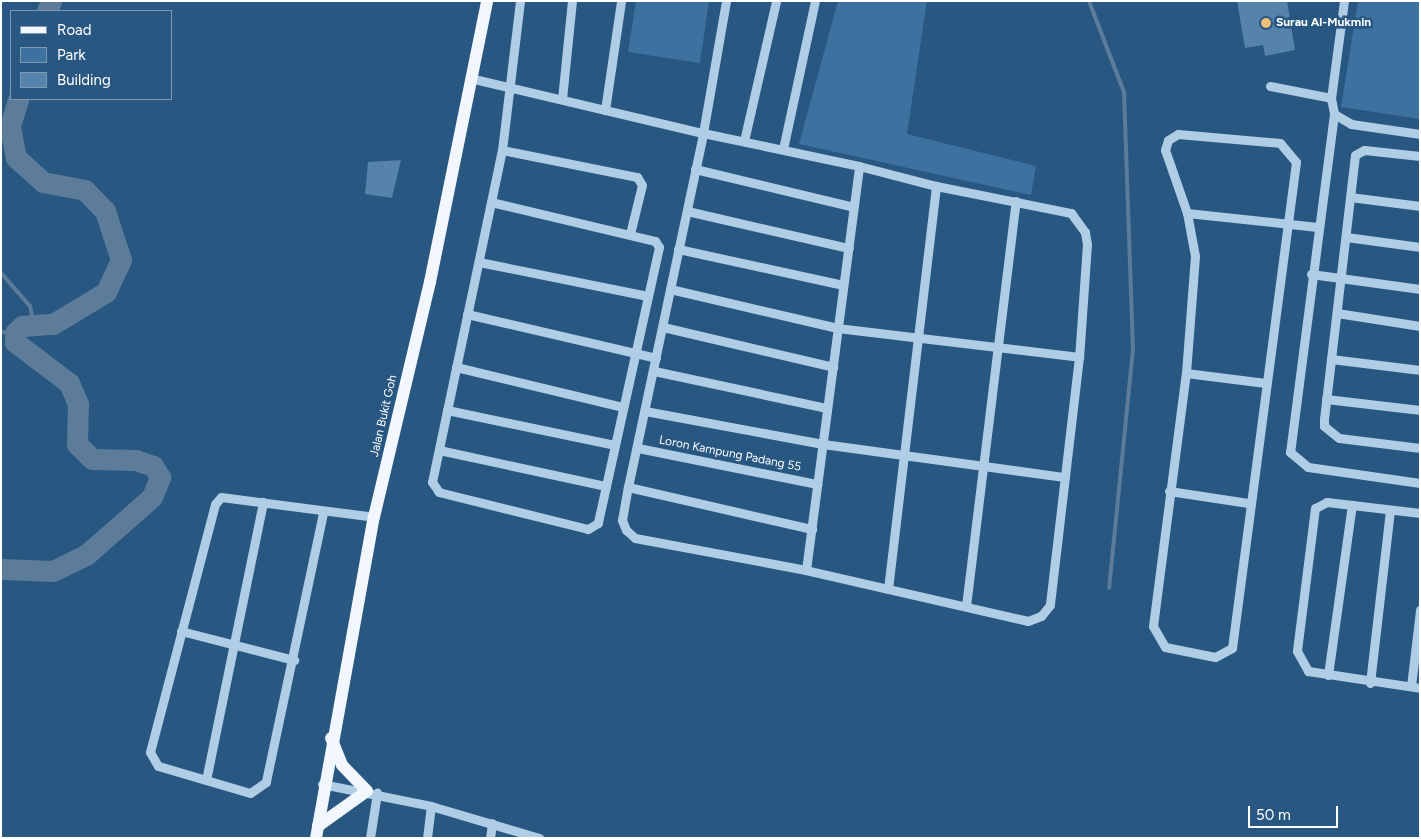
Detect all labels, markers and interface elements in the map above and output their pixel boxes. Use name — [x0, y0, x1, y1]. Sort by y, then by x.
legend — [10, 10, 172, 100]
place label: Surau Al-Mukmin — [1276, 16, 1371, 30]
marker: Surau Al-Mukmin — [1260, 17, 1272, 29]
text: Road — [57, 21, 92, 39]
text: Park — [57, 46, 86, 64]
text: Building — [57, 71, 111, 89]
street label: Jalan Bukit Goh — [368, 374, 400, 458]
street label: Loron Kampung Padang 55 — [658, 433, 802, 475]
scale bar — [1251, 796, 1341, 828]
text: 50 m — [1256, 806, 1291, 824]

